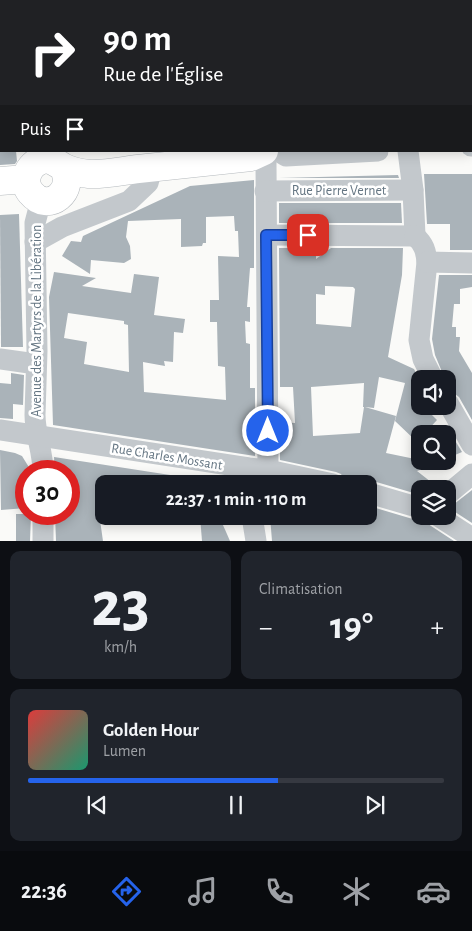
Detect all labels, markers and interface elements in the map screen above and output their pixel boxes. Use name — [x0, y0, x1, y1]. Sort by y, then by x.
icon: right — [20, 20, 85, 85]
text: 90 m — [103, 22, 172, 57]
text: Rue de l'Église — [103, 63, 223, 85]
icon: arrive — [61, 115, 89, 143]
text: Puis — [20, 120, 51, 139]
street label: Rue Pierre Vernet — [292, 184, 387, 198]
pin — [287, 214, 329, 256]
icon: arrive — [294, 221, 322, 249]
street label: Avenue des Martyrs de la Libération — [30, 225, 44, 417]
map controls — [411, 370, 456, 525]
button: sound — [411, 370, 456, 415]
position arrow — [241, 404, 293, 456]
button: search — [411, 425, 456, 470]
street label: Rue Charles Mossant — [110, 441, 224, 473]
speed limit sign: 30 — [15, 460, 80, 525]
button: layers — [411, 480, 456, 525]
text: 22:37 · 1 min · 110 m — [166, 490, 306, 509]
text: 23 — [91, 573, 150, 638]
text: Climatisation — [259, 581, 343, 597]
text: 19° — [330, 608, 373, 646]
text: − — [259, 614, 272, 642]
text: + — [431, 614, 444, 642]
text: km/h — [104, 639, 137, 655]
text: Golden Hour — [103, 721, 199, 740]
text: Lumen — [103, 743, 146, 759]
icon: previous — [83, 791, 111, 819]
icon: pause — [222, 791, 250, 819]
icon: next — [361, 791, 389, 819]
icon: directions — [109, 874, 144, 909]
icon: music — [185, 874, 220, 909]
icon: phone — [262, 874, 297, 909]
icon: climate — [339, 874, 374, 909]
icon: car — [416, 874, 451, 909]
text: 22:36 — [21, 880, 67, 902]

